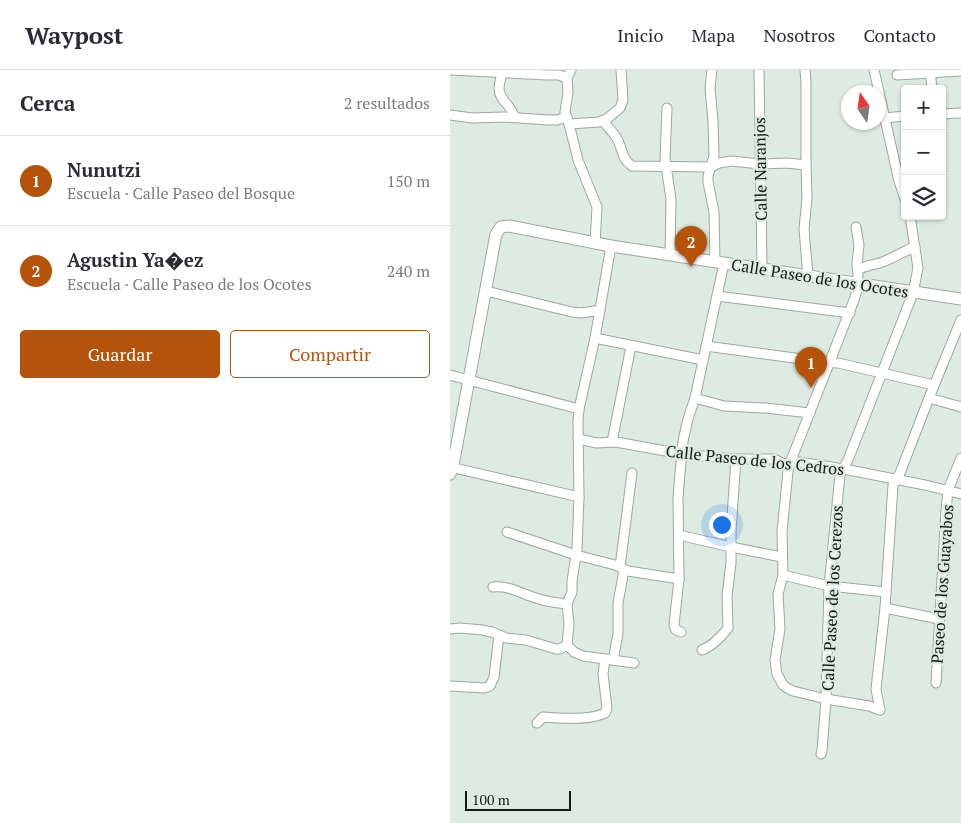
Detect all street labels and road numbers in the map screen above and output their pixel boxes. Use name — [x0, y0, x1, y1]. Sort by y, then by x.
street label: Calle Naranjos — [748, 117, 772, 221]
street label: Calle Paseo de los Ocotes — [730, 253, 910, 303]
street label: Calle Paseo de los Cedros — [665, 440, 845, 480]
street label: Paseo de los Guayabos — [925, 504, 959, 664]
street label: Calle Paseo de los Cerezos — [816, 505, 848, 691]

